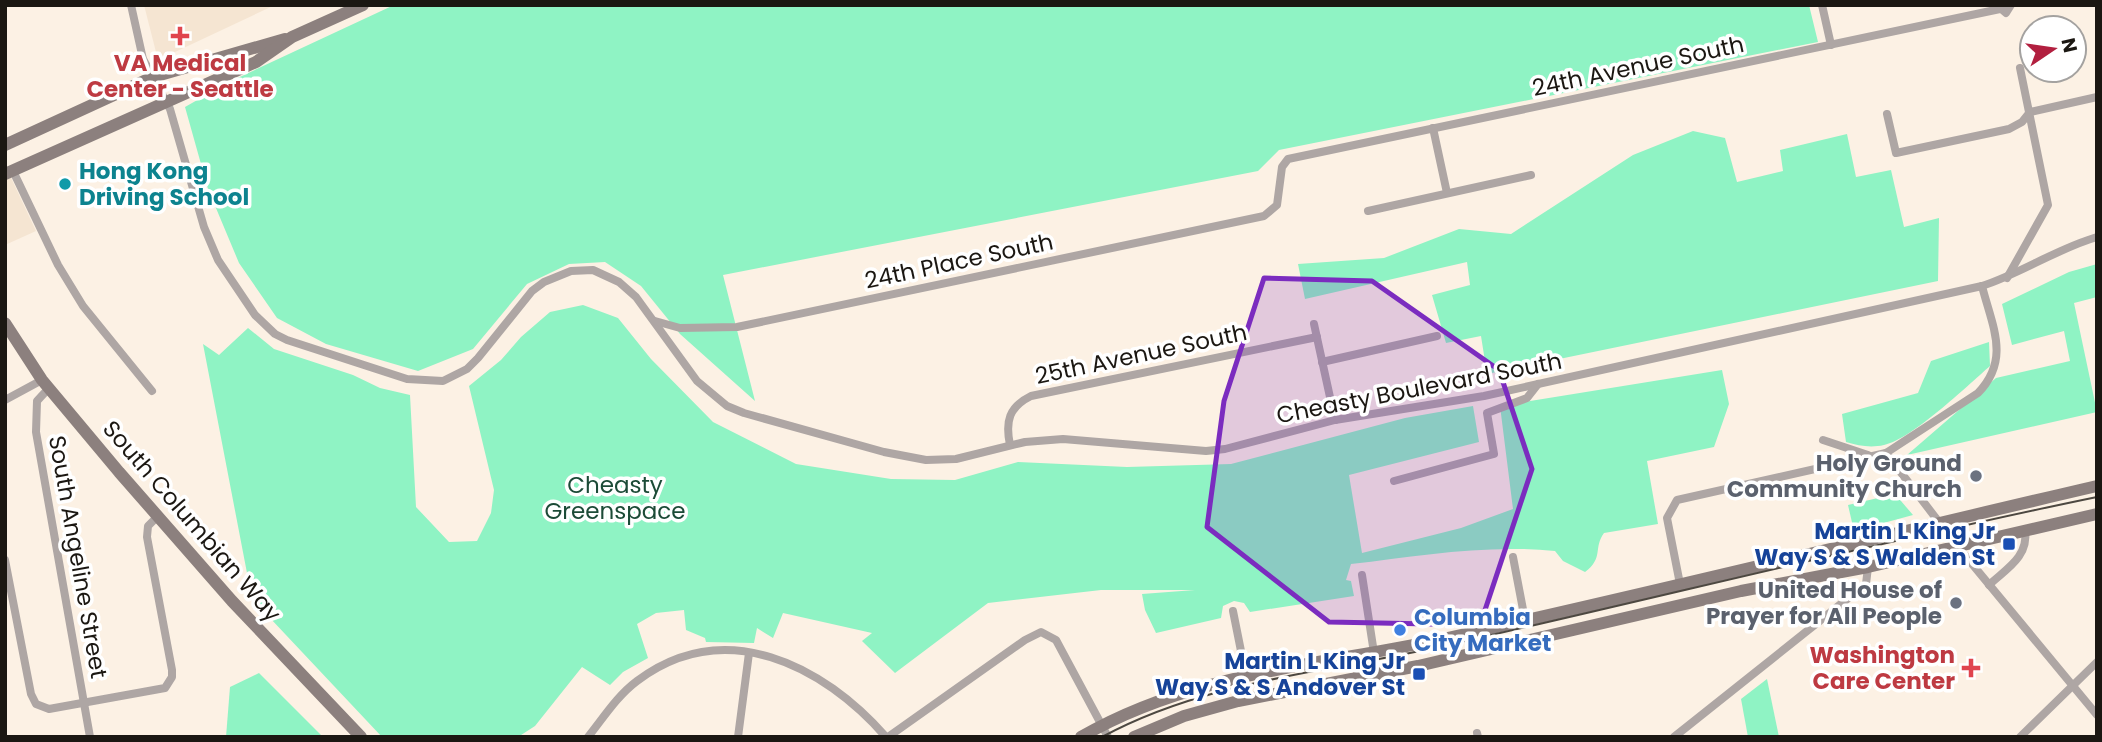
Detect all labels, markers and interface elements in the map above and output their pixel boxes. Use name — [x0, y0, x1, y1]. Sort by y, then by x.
north arrow — [2018, 14, 2088, 84]
marker: VA Medical Center - Seattle — [170, 26, 190, 46]
street label: 24th Avenue South — [1529, 28, 1747, 104]
text: N — [2054, 35, 2084, 55]
place label: VA Medical Center - Seattle — [86, 47, 274, 105]
place label: Hong Kong Driving School — [79, 155, 249, 213]
marker: Hong Kong Driving School — [57, 176, 73, 192]
street label: 24th Place South — [862, 225, 1056, 297]
street label: 25th Avenue South — [1032, 316, 1250, 392]
street label: Cheasty Boulevard South — [1274, 345, 1564, 431]
street label: South Columbian Way — [96, 413, 289, 629]
street label: South Angeline Street — [41, 433, 115, 681]
place label: Holy Ground Community Church — [1727, 447, 1962, 505]
marker: Holy Ground Community Church — [1968, 468, 1984, 484]
park label: Cheasty Greenspace — [544, 469, 686, 527]
place label: Martin L King Jr Way S & S Walden St — [1754, 515, 1995, 573]
marker: Martin L King Jr Way S & S Walden St — [2001, 536, 2017, 552]
place label: United House of Prayer for All People — [1706, 574, 1942, 632]
marker: United House of Prayer for All People — [1948, 595, 1964, 611]
place label: Columbia City Market — [1414, 601, 1551, 659]
marker: Columbia City Market — [1392, 622, 1408, 638]
place label: Washington Care Center — [1809, 639, 1955, 697]
place label: Martin L King Jr Way S & S Andover St — [1155, 645, 1405, 703]
marker: Washington Care Center — [1961, 658, 1981, 678]
marker: Martin L King Jr Way S & S Andover St — [1411, 666, 1427, 682]

